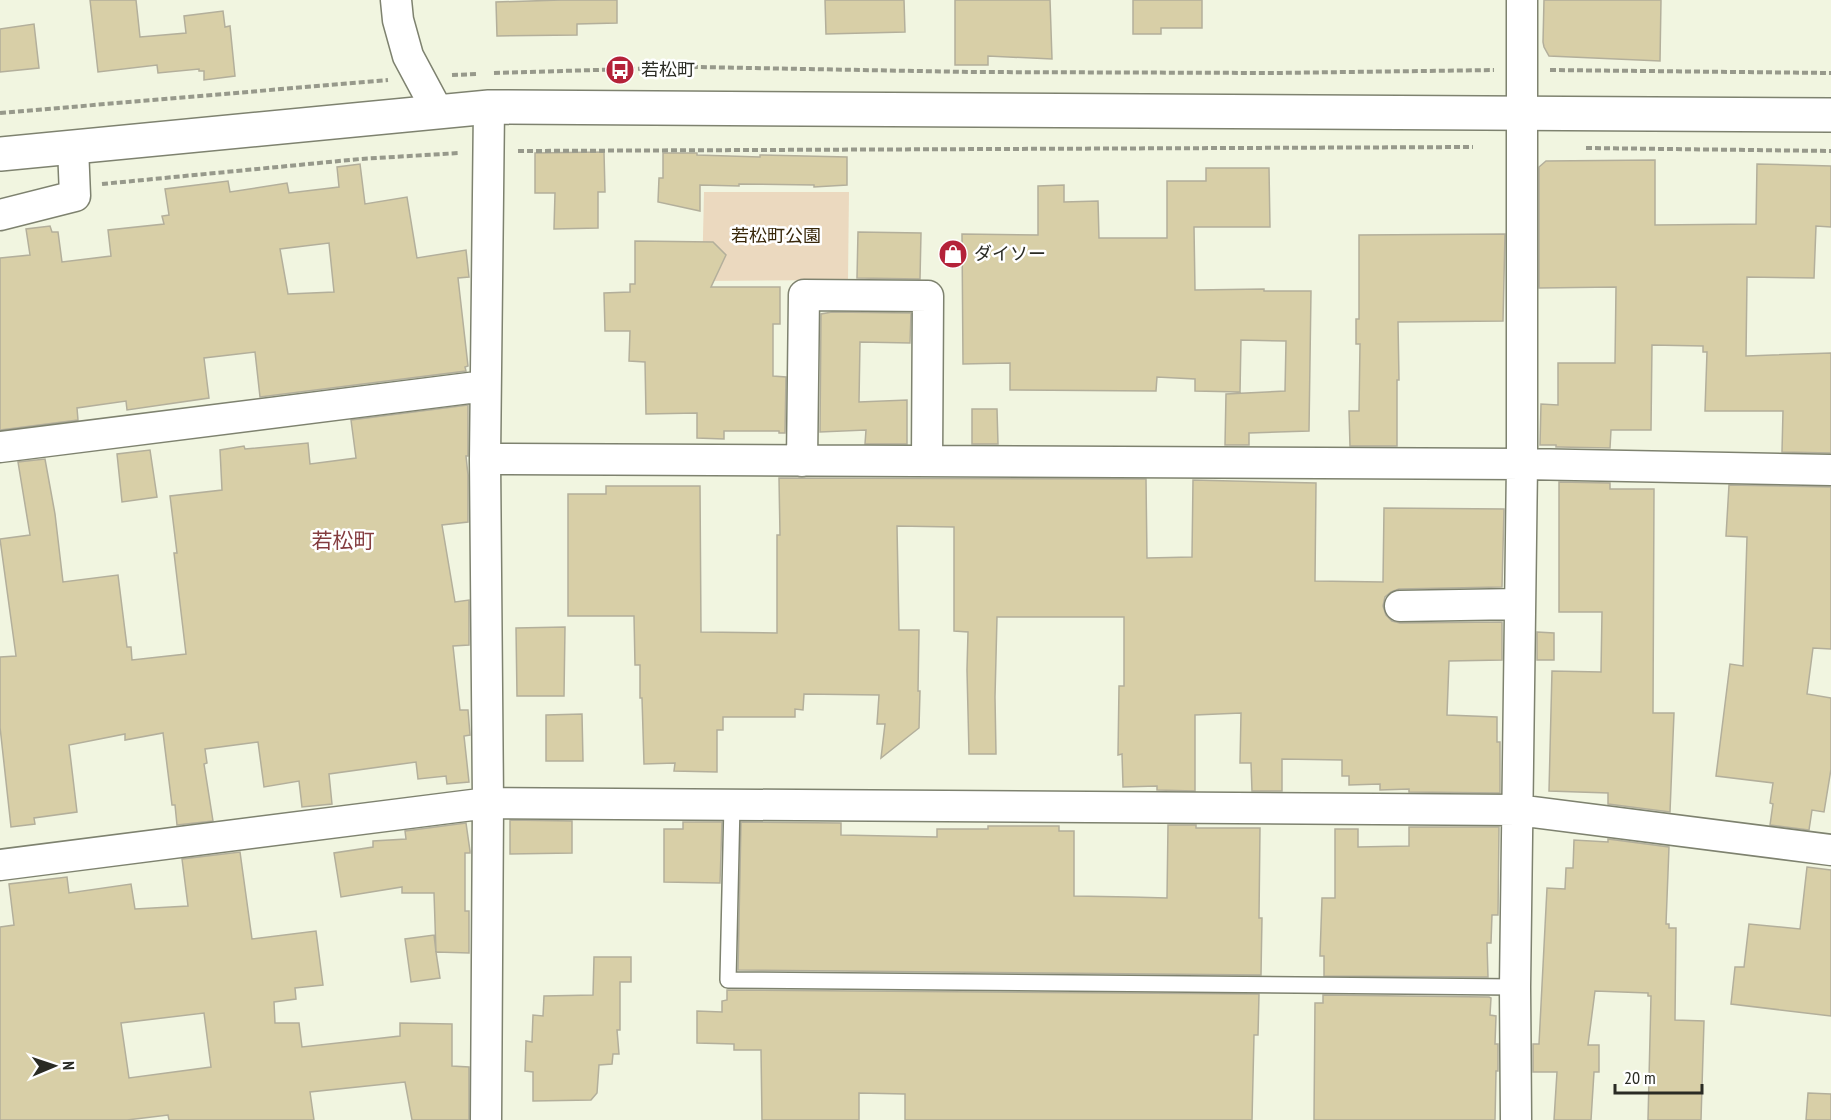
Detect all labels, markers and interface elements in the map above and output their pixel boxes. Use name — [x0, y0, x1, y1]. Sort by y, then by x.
bus stop icon: 若松町 — [604, 54, 636, 86]
place label: 若松町 — [641, 58, 695, 81]
park label: 若松町公園 — [731, 224, 821, 247]
shop icon: ダイソー — [937, 238, 969, 270]
place label: ダイソー — [974, 242, 1046, 265]
district label: 若松町 — [312, 527, 375, 554]
north arrow — [24, 1036, 84, 1096]
scale bar — [1615, 1057, 1702, 1095]
text: N — [59, 1061, 79, 1070]
text: 20 m — [1624, 1066, 1656, 1089]

